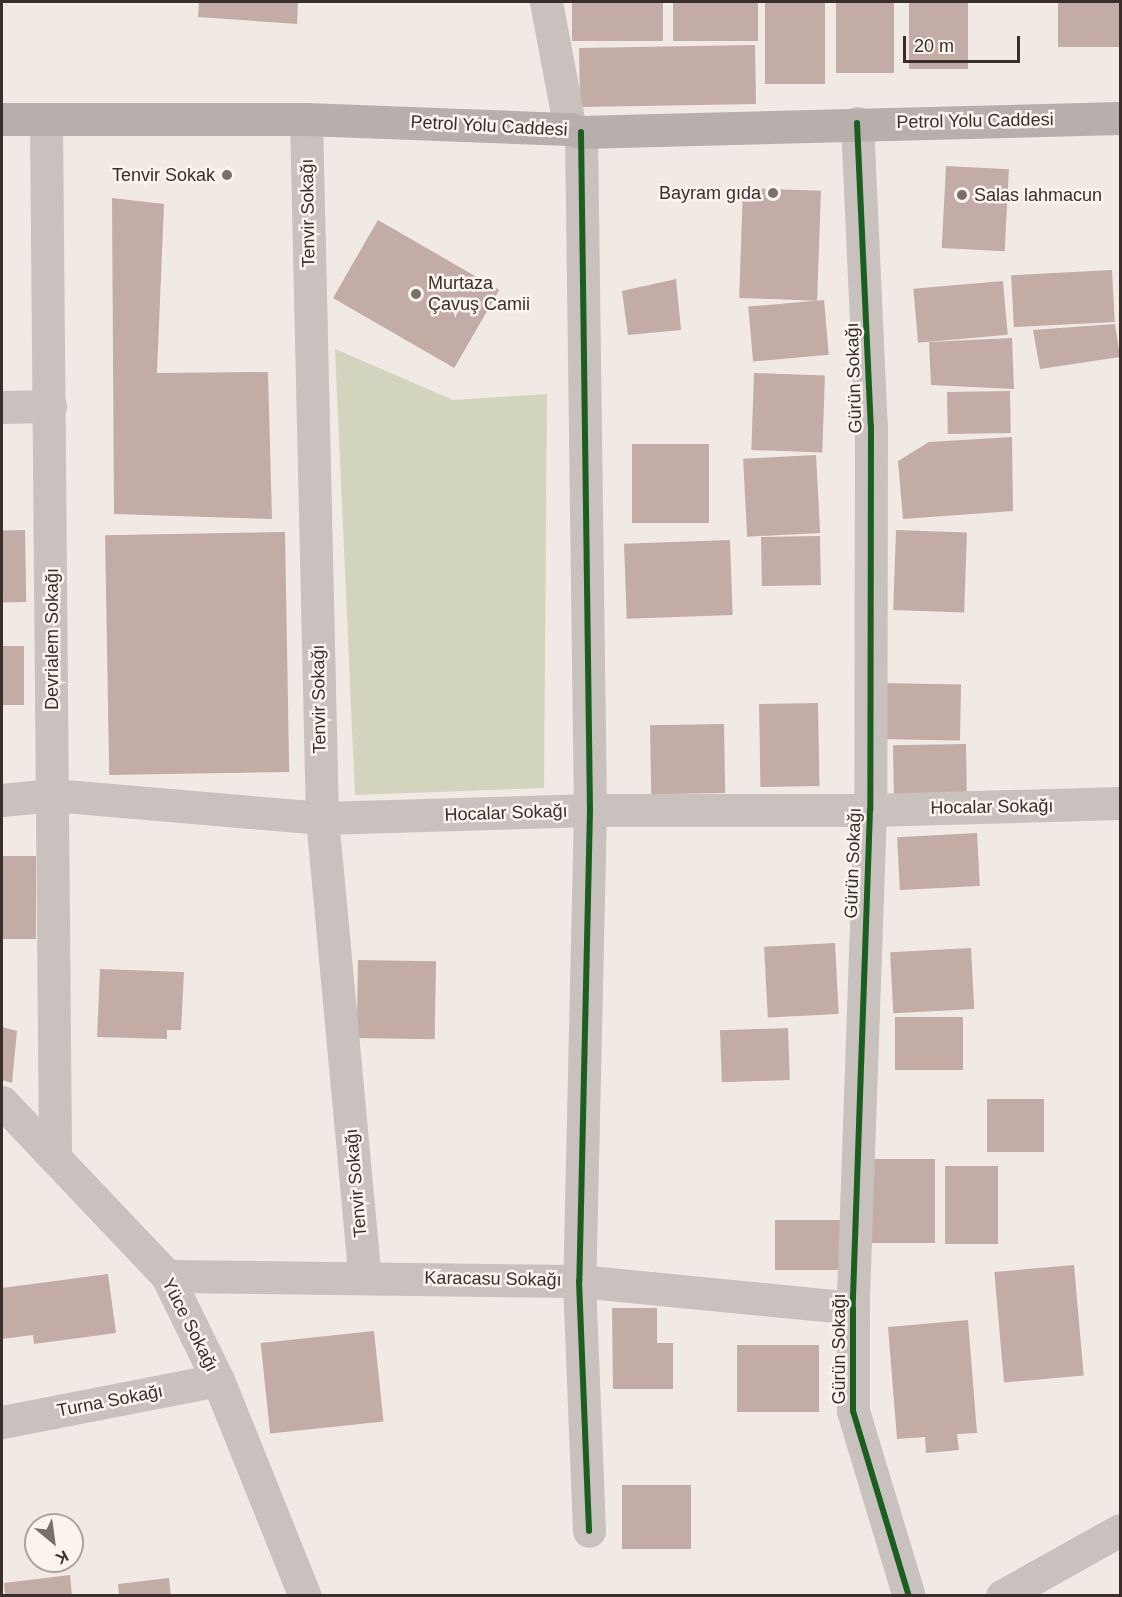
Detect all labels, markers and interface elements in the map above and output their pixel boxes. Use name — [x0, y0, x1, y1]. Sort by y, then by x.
scale bar — [906, 24, 1023, 62]
text: 20 m — [914, 36, 954, 56]
street label: Petrol Yolu Caddesi — [896, 109, 1054, 133]
street label: Petrol Yolu Caddesi — [410, 111, 568, 141]
street label: Tenvir Sokağı — [296, 158, 320, 268]
place label: Tenvir Sokak — [112, 164, 215, 186]
marker: Tenvir Sokak — [220, 168, 234, 182]
place label: Bayram gıda — [659, 182, 761, 204]
place label: Salas lahmacun — [974, 184, 1102, 206]
marker: Bayram gıda — [766, 186, 780, 200]
marker: Salas lahmacun — [955, 188, 969, 202]
place label: Murtaza Çavuş Camii — [428, 273, 530, 316]
marker: Murtaza Çavuş Camii — [409, 287, 423, 301]
street label: Gürün Sokağı — [841, 322, 867, 434]
street label: Devrialem Sokağı — [41, 568, 63, 710]
street label: Tenvir Sokağı — [307, 644, 331, 754]
street label: Hocalar Sokağı — [930, 795, 1054, 819]
street label: Hocalar Sokağı — [444, 800, 568, 826]
street label: Gürün Sokağı — [840, 807, 866, 919]
street label: Tenvir Sokağı — [340, 1128, 372, 1238]
street label: Karacasu Sokağı — [424, 1267, 562, 1291]
street label: Yüce Sokağı — [157, 1275, 223, 1375]
street label: Gürün Sokağı — [828, 1293, 850, 1405]
street label: Turna Sokağı — [55, 1380, 165, 1422]
north arrow — [24, 1513, 84, 1573]
text: K — [53, 1547, 71, 1568]

